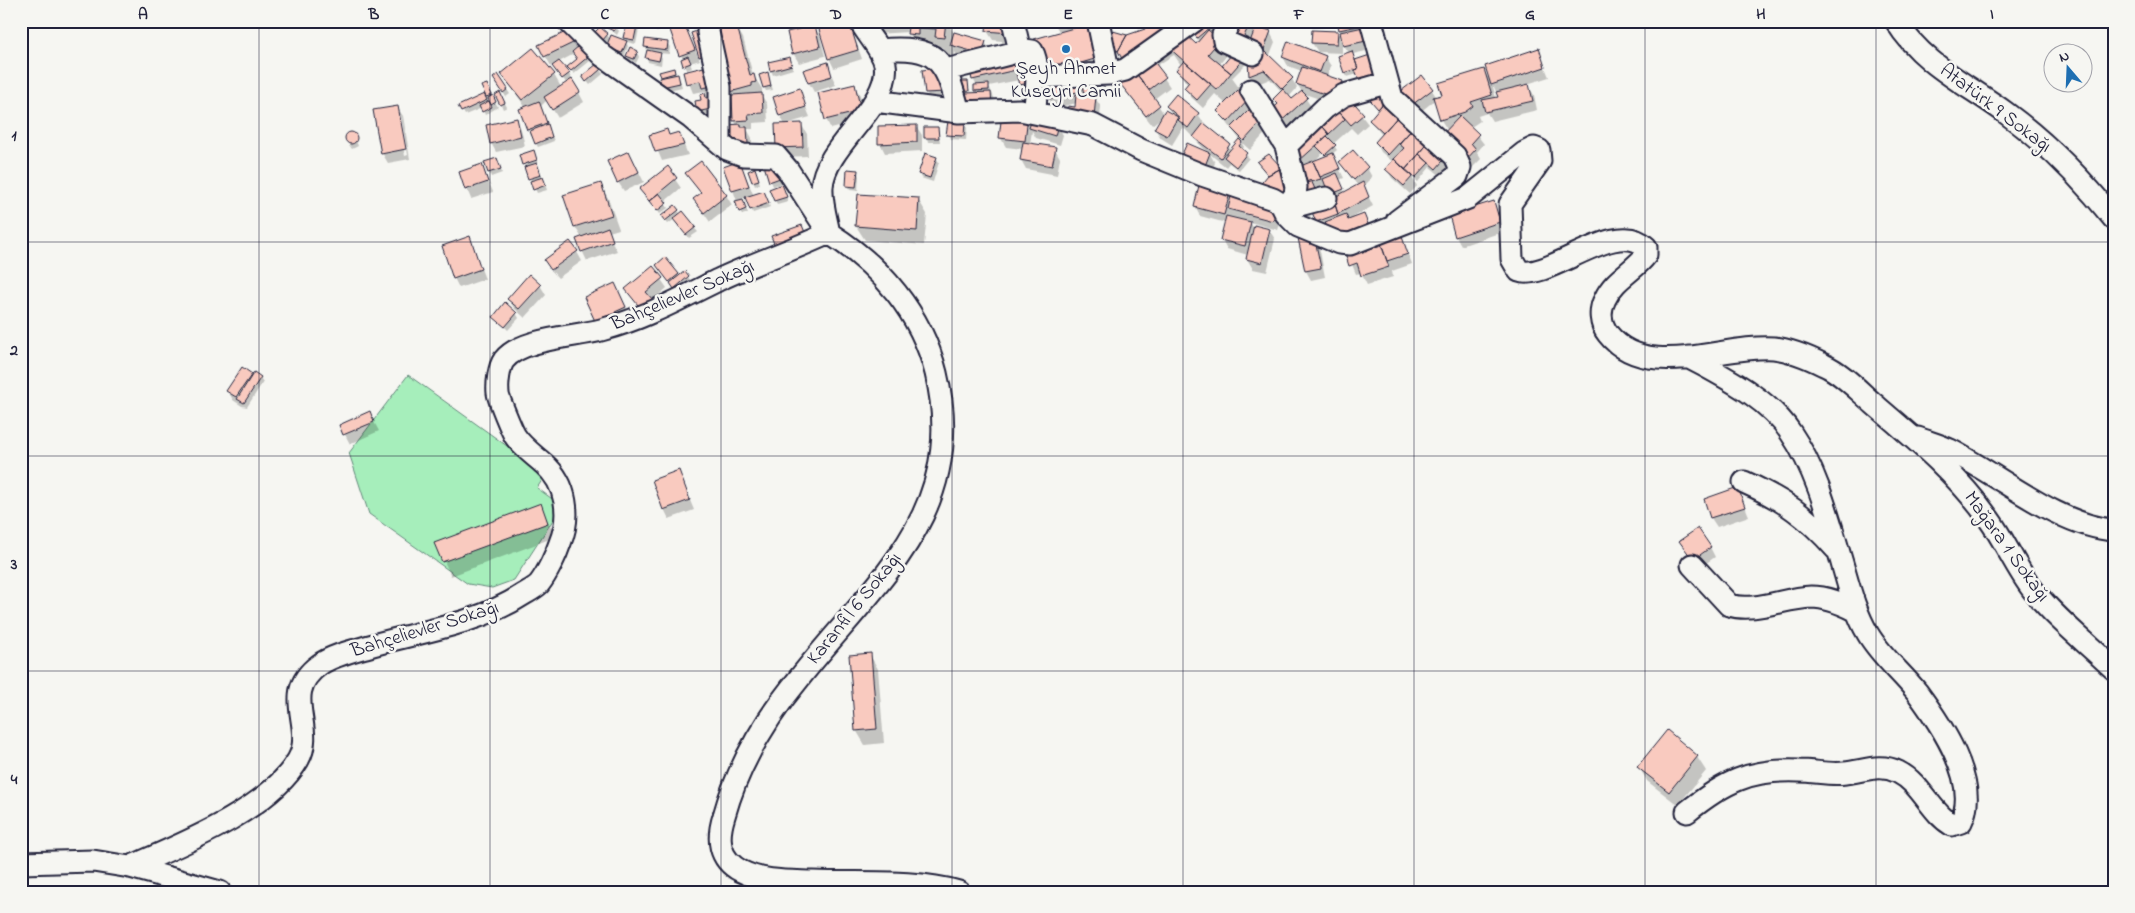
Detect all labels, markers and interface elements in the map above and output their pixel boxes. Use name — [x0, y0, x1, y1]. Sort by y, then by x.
text: A — [138, 3, 148, 27]
text: B — [368, 3, 380, 27]
text: C — [601, 3, 610, 27]
text: D — [829, 3, 842, 27]
text: E — [1063, 3, 1073, 27]
text: F — [1293, 3, 1305, 27]
text: G — [1525, 3, 1535, 27]
text: H — [1756, 3, 1766, 27]
text: I — [1990, 3, 1994, 27]
north arrow — [2042, 42, 2092, 92]
marker: Şeyh Ahmet Kuseyri Camii — [1060, 43, 1072, 55]
text: N — [2056, 46, 2072, 69]
place label: Şeyh Ahmet Kuseyri Camii — [1011, 55, 1121, 107]
street label: Atatürk 9 Sokağı — [1932, 57, 2057, 162]
text: 1 — [11, 124, 17, 148]
street label: Bahçelievler Sokağı — [606, 253, 760, 341]
text: 2 — [9, 339, 18, 363]
street label: Mağara 1 Sokağı — [1955, 486, 2056, 609]
street label: Karanfil 6 Sokağı — [801, 547, 910, 672]
text: 3 — [10, 553, 18, 577]
street label: Bahçelievler Sokağı — [346, 594, 503, 668]
text: 4 — [10, 768, 18, 792]

